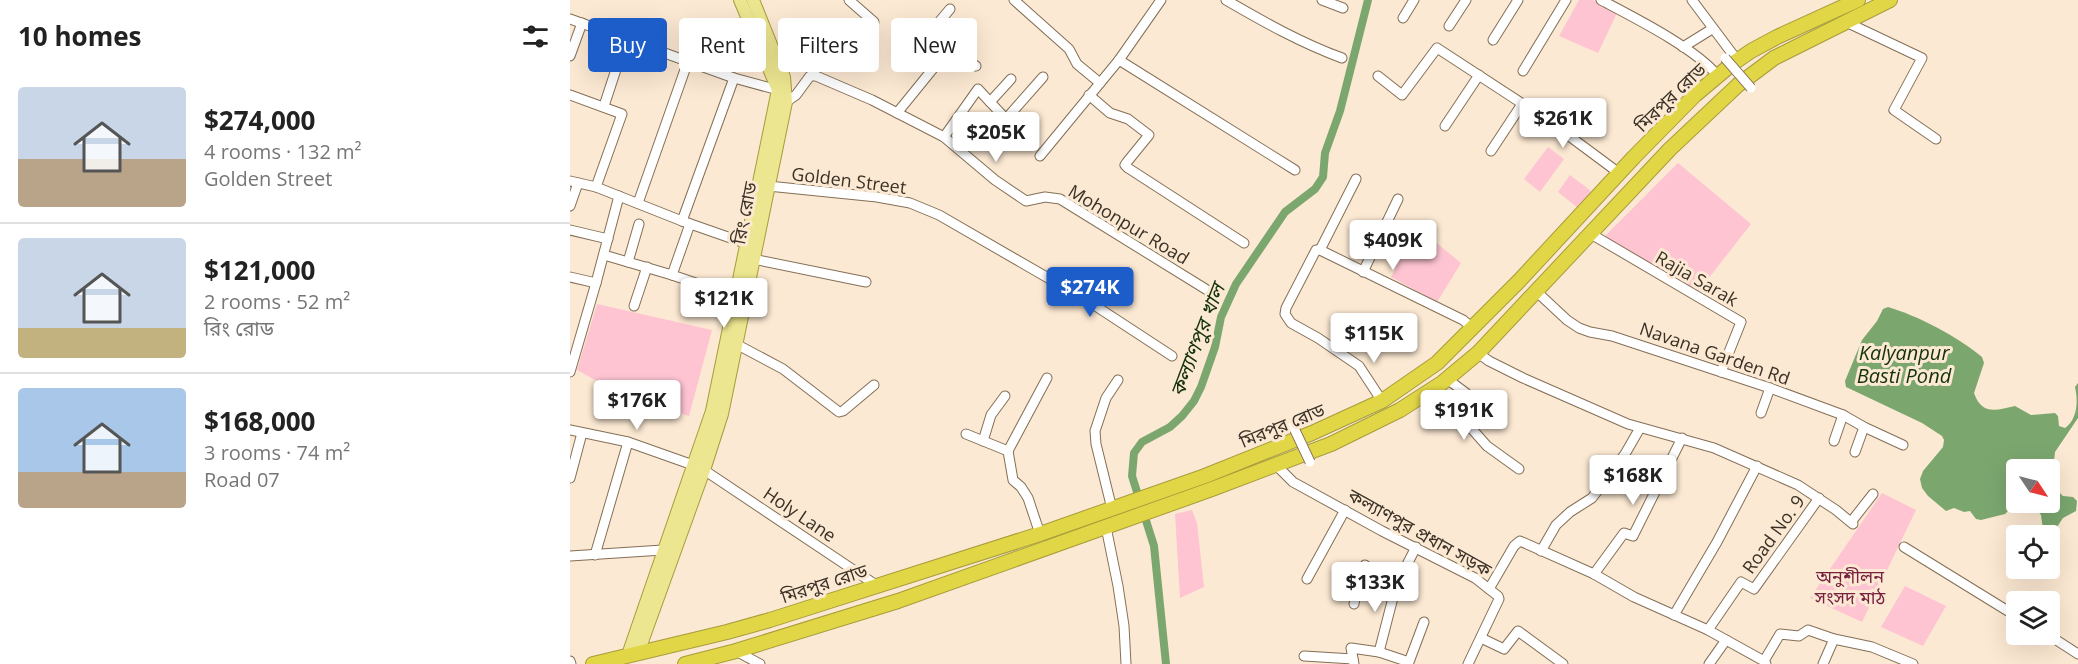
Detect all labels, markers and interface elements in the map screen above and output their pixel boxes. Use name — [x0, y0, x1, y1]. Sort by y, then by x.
text: 10 homes — [18, 18, 142, 54]
chip: Buy — [588, 18, 667, 72]
chip: Rent — [679, 18, 766, 72]
chip: Filters — [778, 18, 879, 72]
chip: New — [891, 18, 977, 72]
icon: filters — [519, 20, 552, 53]
street label: মিরপুর রোড — [1629, 57, 1711, 137]
pin: $261K — [1521, 98, 1605, 149]
text: $274,000 — [204, 102, 315, 138]
text: $261K — [1533, 104, 1593, 131]
icon: home — [66, 111, 138, 183]
pin: $205K — [954, 112, 1038, 163]
text: $205K — [966, 118, 1026, 145]
text: 4 rooms · 132 m² — [204, 138, 362, 165]
street label: Golden Street — [790, 161, 908, 199]
text: Golden Street — [204, 165, 332, 192]
street label: Mohonpur Road — [1064, 178, 1194, 270]
street label: রিং রোড — [726, 180, 762, 247]
pin: $409K — [1351, 220, 1435, 271]
text: $409K — [1363, 226, 1423, 253]
street label: Rajia Sarak — [1651, 245, 1743, 312]
text: $121,000 — [204, 252, 315, 288]
icon: home — [66, 262, 138, 334]
pin: $274K — [1048, 267, 1132, 318]
text: $274K — [1060, 273, 1120, 300]
water label: কল্যাণপুর খাল — [1163, 277, 1232, 400]
pin: $121K — [682, 278, 766, 329]
text: $121K — [694, 284, 754, 311]
text: 2 rooms · 52 m² — [204, 288, 350, 315]
pin: $115K — [1332, 313, 1416, 364]
text: রিং রোড — [204, 315, 274, 342]
street label: Navana Garden Rd — [1637, 316, 1793, 390]
text: $115K — [1344, 319, 1404, 346]
water label: Kalyanpur Basti Pond — [1857, 339, 1952, 389]
pin: $176K — [595, 380, 679, 431]
text: $176K — [607, 386, 667, 413]
pin: $191K — [1422, 390, 1506, 441]
text: $191K — [1434, 396, 1494, 423]
street label: মিরপুর রোড — [1235, 397, 1328, 453]
text: $168,000 — [204, 403, 315, 439]
icon: home — [66, 412, 138, 484]
text: 3 rooms · 74 m² — [204, 439, 350, 466]
pin: $168K — [1591, 455, 1675, 506]
north arrow — [2006, 459, 2060, 513]
map controls — [2006, 459, 2060, 645]
text: $168K — [1603, 461, 1663, 488]
text: Road 07 — [204, 466, 280, 493]
street label: Holy Lane — [759, 481, 841, 547]
street label: কল্যাণপুর প্রধান সড়ক — [1343, 482, 1496, 582]
street label: Road No. 9 — [1736, 490, 1810, 578]
button: locate — [2006, 525, 2060, 579]
street label: মিরপুর রোড — [777, 558, 871, 609]
pin: $133K — [1333, 562, 1417, 613]
park label: অনুশীলন সংসদ মাঠ — [1814, 564, 1886, 609]
text: $133K — [1345, 568, 1405, 595]
button: layers — [2006, 591, 2060, 645]

